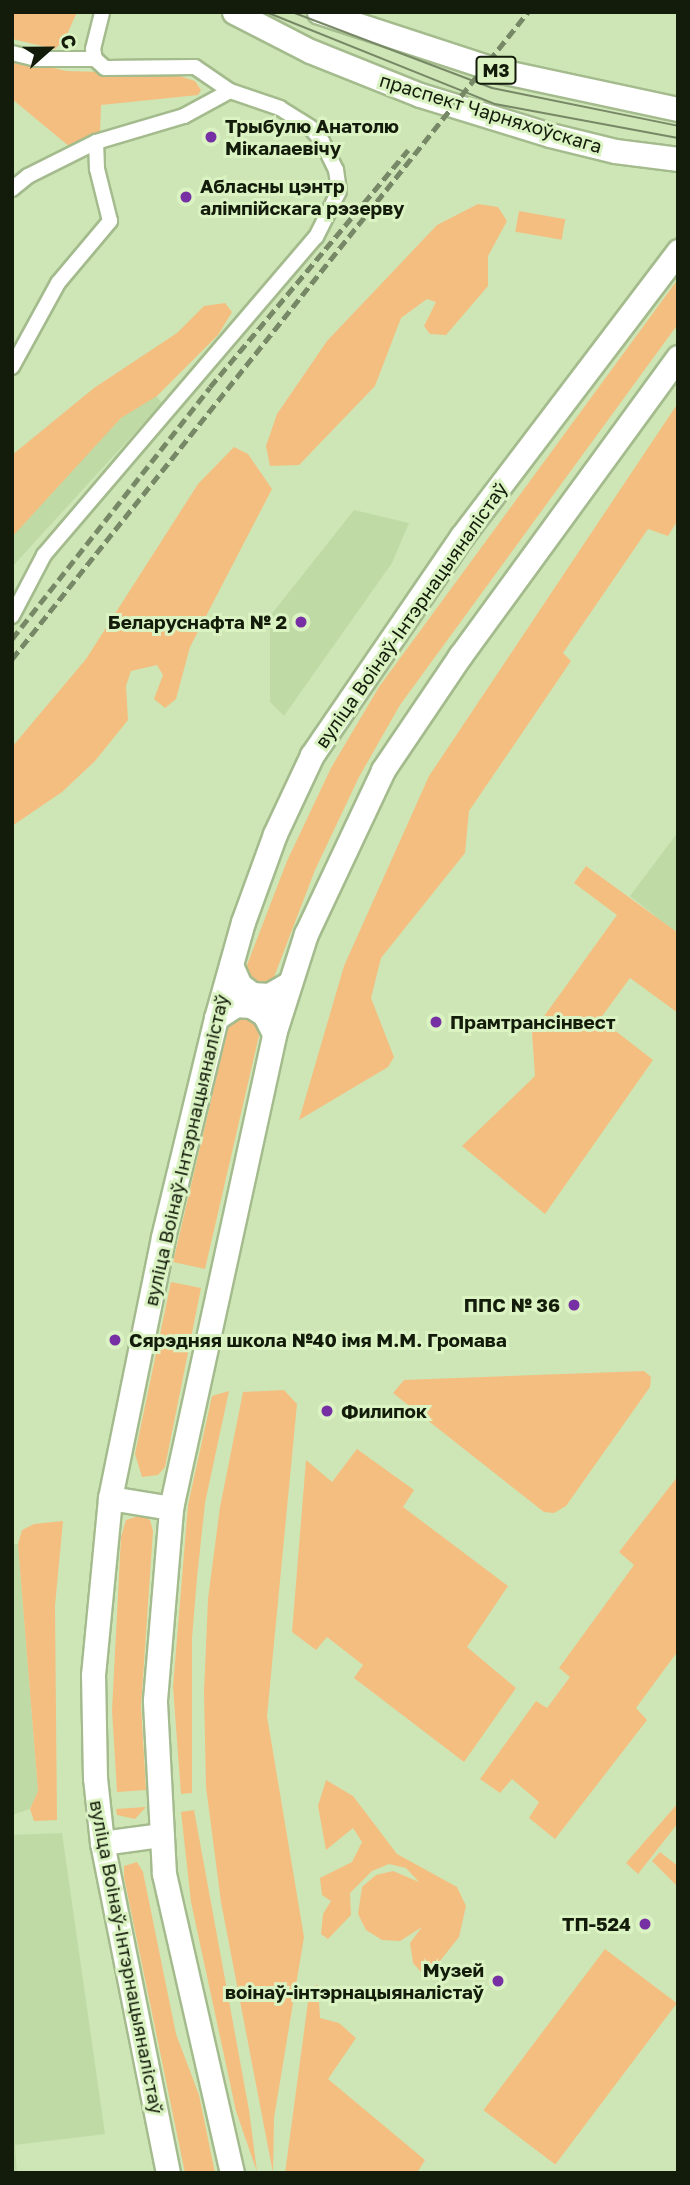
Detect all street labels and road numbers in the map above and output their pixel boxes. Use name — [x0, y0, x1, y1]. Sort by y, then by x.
road number: М3 — [475, 56, 517, 84]
street label: праспект Чарняхоўскага — [377, 68, 605, 158]
street label: вуліца Воінаў-Інтэрнацыяналістаў — [310, 478, 512, 752]
street label: вуліца Воінаў-Інтэрнацыяналістаў — [139, 992, 233, 1308]
street label: вуліца Воінаў-Інтэрнацыяналістаў — [85, 1798, 169, 2116]

